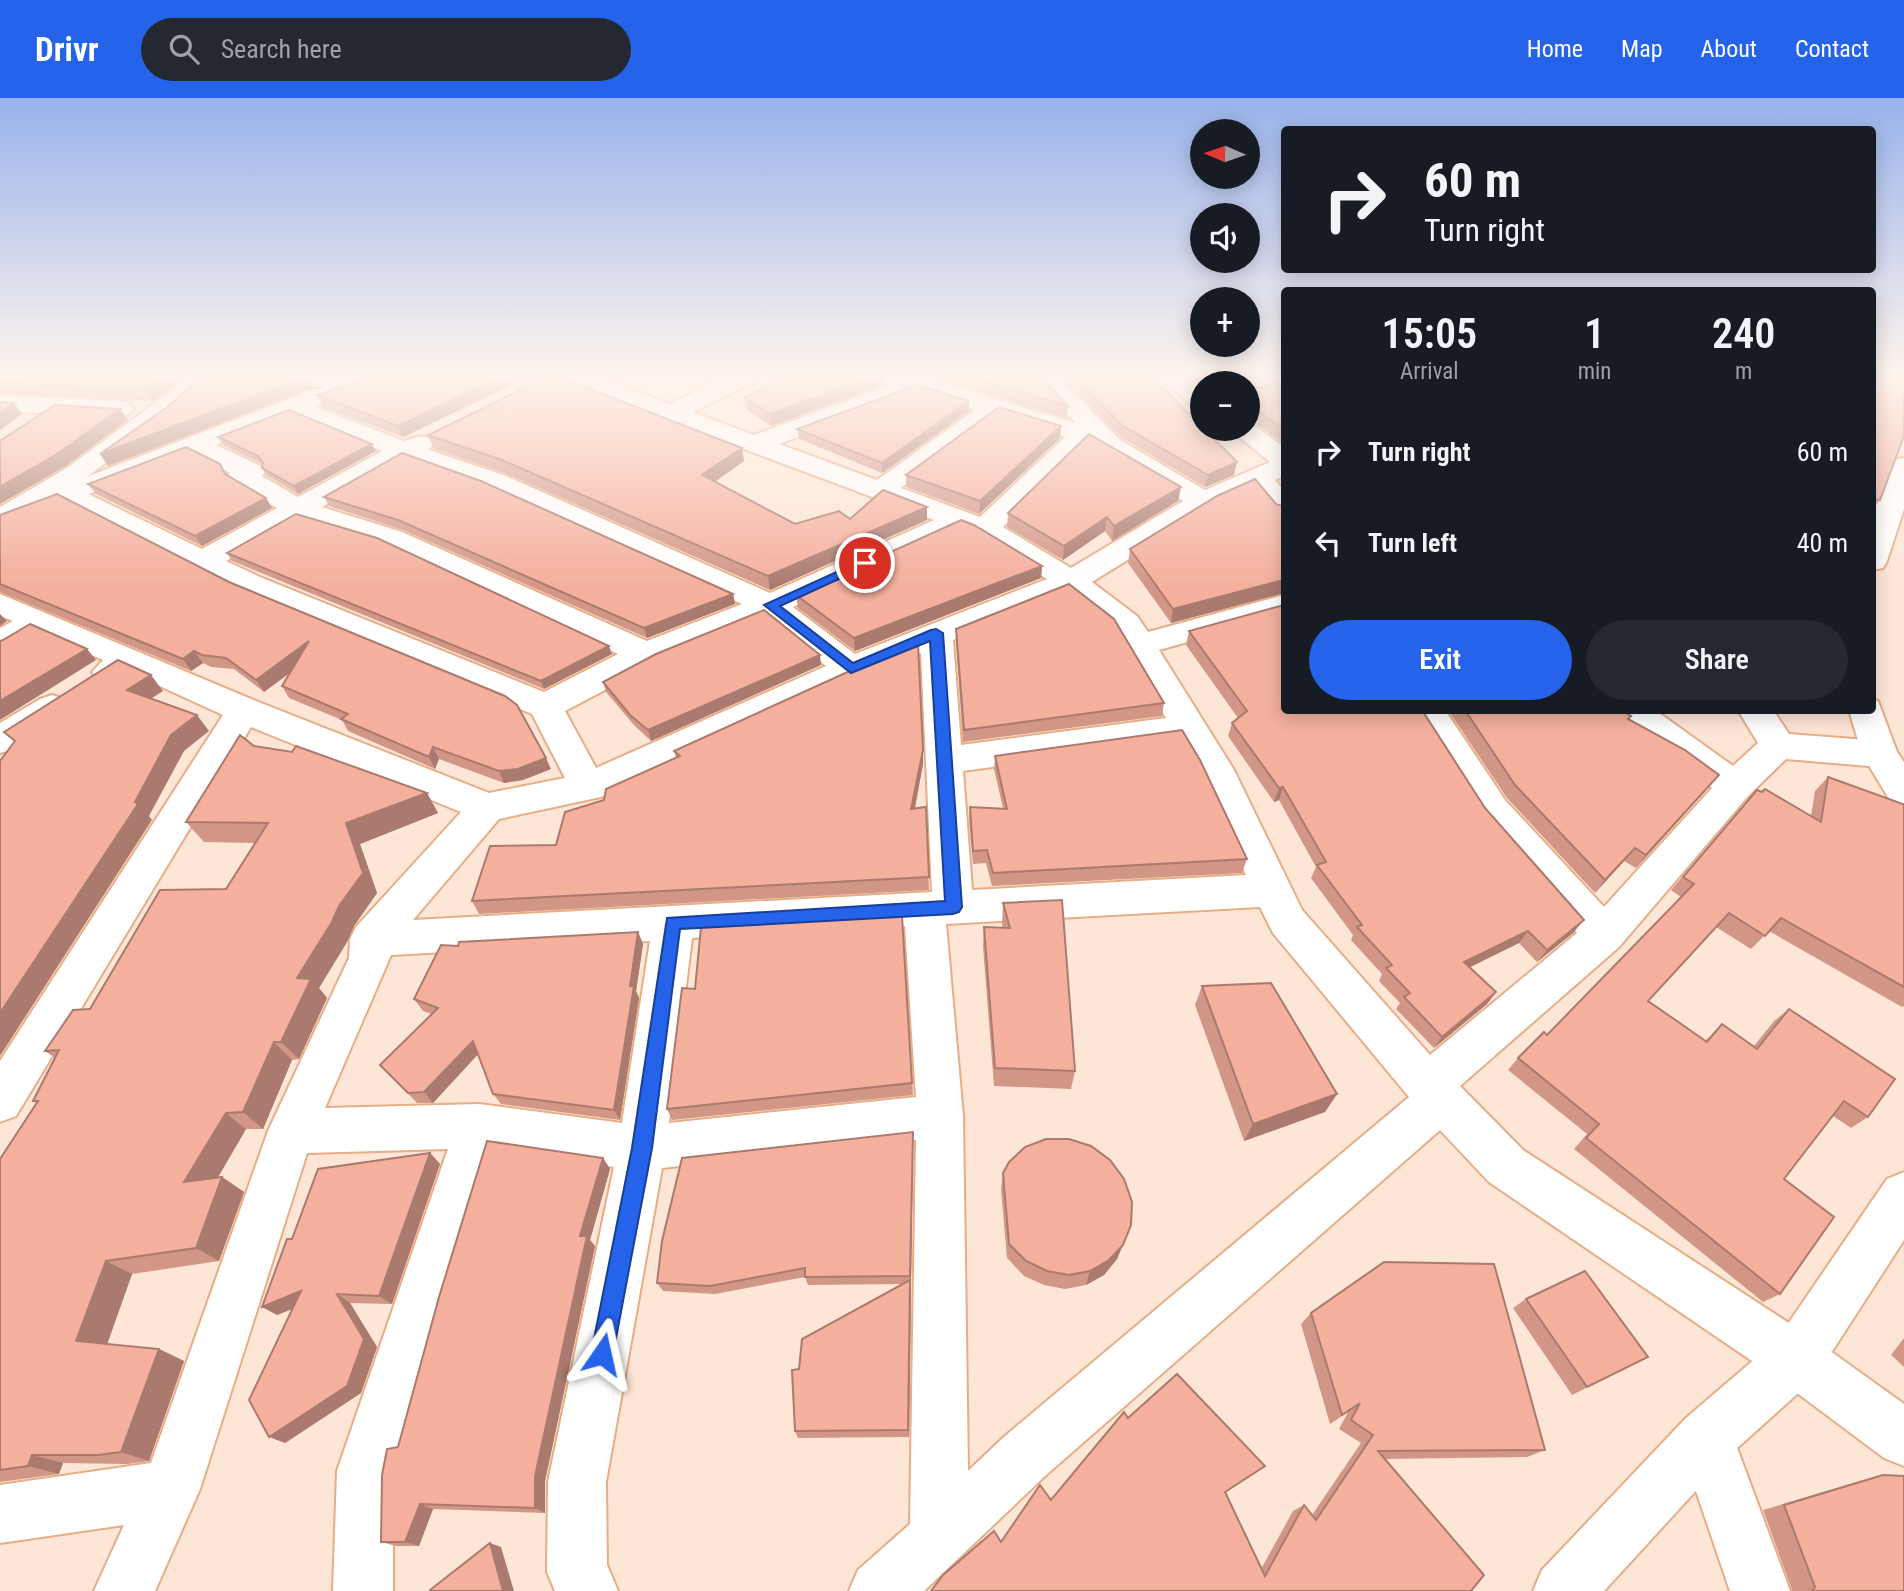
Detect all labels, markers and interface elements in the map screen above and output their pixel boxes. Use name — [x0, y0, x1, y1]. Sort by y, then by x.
search box — [141, 18, 631, 81]
text: Drivr — [35, 30, 99, 69]
icon: search — [165, 30, 203, 68]
text: Search here — [221, 34, 342, 64]
text: Home — [1527, 35, 1583, 63]
text: Map — [1621, 35, 1663, 63]
text: About — [1701, 35, 1757, 63]
text: Contact — [1795, 35, 1869, 63]
north arrow — [1190, 119, 1260, 189]
map controls — [1190, 119, 1260, 441]
text: 60 m — [1424, 152, 1521, 209]
icon: right — [1309, 154, 1400, 245]
button: sound — [1190, 203, 1260, 273]
text: Turn right — [1424, 211, 1545, 249]
button: + — [1190, 287, 1260, 357]
text: 15:05 — [1382, 309, 1477, 358]
text: 1 — [1584, 309, 1605, 358]
text: 240 — [1712, 309, 1775, 358]
text: Arrival — [1400, 358, 1459, 385]
text: min — [1578, 358, 1611, 385]
text: m — [1735, 358, 1752, 385]
button: − — [1190, 371, 1260, 441]
icon: right — [1309, 433, 1347, 471]
text: Turn right — [1368, 437, 1470, 467]
text: 60 m — [1797, 437, 1848, 467]
icon: left — [1309, 524, 1347, 562]
text: Turn left — [1368, 528, 1457, 558]
text: 40 m — [1797, 528, 1848, 558]
pin — [835, 533, 895, 593]
icon: arrive — [846, 544, 884, 582]
button: Exit — [1309, 620, 1572, 700]
button: Share — [1586, 620, 1848, 700]
position arrow — [565, 1317, 639, 1391]

